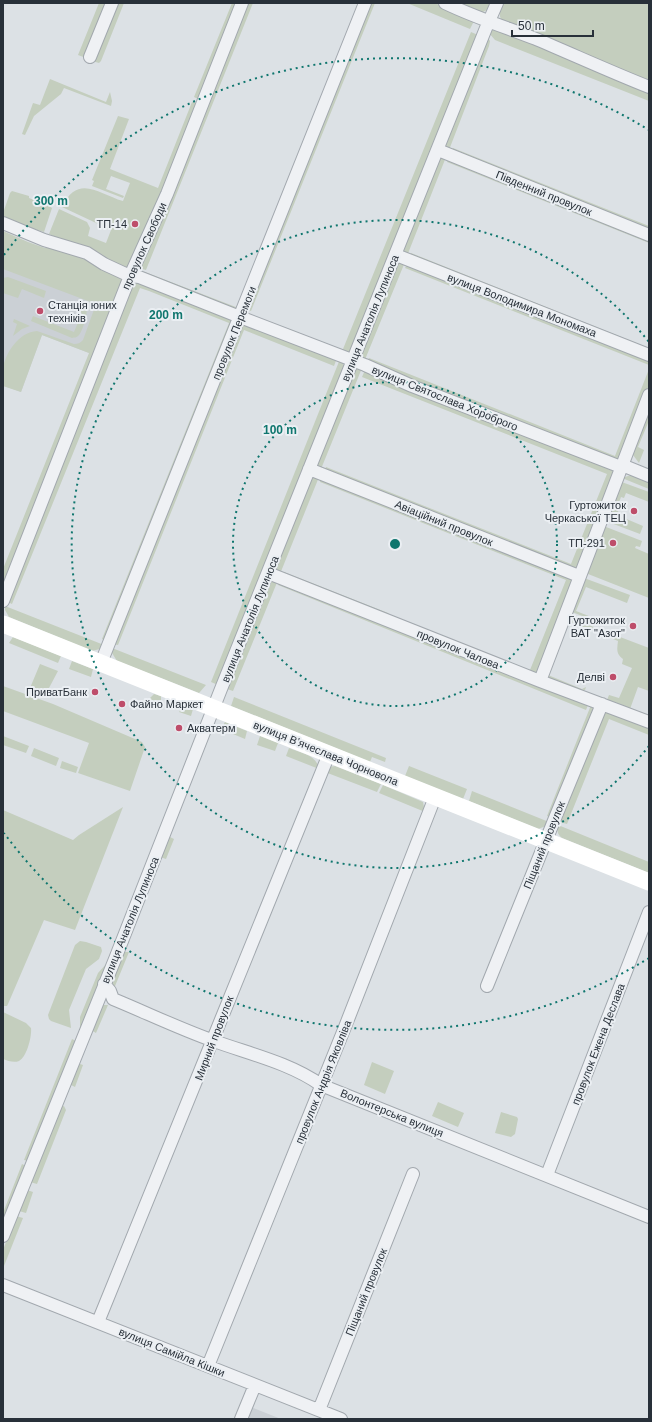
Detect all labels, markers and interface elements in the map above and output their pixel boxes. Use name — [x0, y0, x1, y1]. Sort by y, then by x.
scale bar — [512, 12, 593, 38]
text: 50 m — [518, 19, 545, 33]
street label: Південний провулок — [494, 168, 594, 218]
text: 300 m — [34, 194, 68, 208]
street label: провулок Свободи — [119, 201, 169, 291]
place label: ТП-14 — [96, 218, 127, 230]
marker: ТП-14 — [130, 219, 140, 229]
street label: вулиця Анатолія Лупиноса — [339, 252, 401, 383]
street label: вулиця Володимира Мономаха — [446, 271, 599, 339]
street label: провулок Перемоги — [210, 285, 258, 381]
place label: Станція юних техніків — [48, 299, 117, 324]
marker: Станція юних техніків — [35, 306, 45, 316]
text: 200 m — [149, 308, 183, 322]
street label: вулиця Святослава Хороброго — [370, 363, 520, 433]
text: 100 m — [263, 423, 297, 437]
street label: Авіаційний провулок — [393, 498, 495, 548]
place label: Гуртожиток Черкаської ТЕЦ — [545, 499, 626, 524]
marker: Гуртожиток Черкаської ТЕЦ — [629, 506, 639, 516]
centre of rings — [388, 537, 402, 551]
place label: ТП-291 — [568, 537, 605, 549]
marker: ТП-291 — [608, 538, 618, 548]
street label: вулиця Анатолія Лупиноса — [219, 553, 281, 684]
place label: Гуртожиток ВАТ "Азот" — [568, 614, 625, 639]
marker: Гуртожиток ВАТ "Азот" — [628, 621, 638, 631]
street label: провулок Чалова — [415, 627, 502, 671]
place label: Делві — [577, 671, 605, 683]
marker: Делві — [608, 672, 618, 682]
place label: ПриватБанк — [26, 686, 87, 698]
marker: ПриватБанк — [90, 687, 100, 697]
place label: Файно Маркет — [130, 698, 203, 710]
marker: Файно Маркет — [117, 699, 127, 709]
street label: вулиця Вʼячеслава Чорновола — [252, 718, 401, 788]
place label: Акватерм — [187, 722, 235, 734]
marker: Акватерм — [174, 723, 184, 733]
street label: Піщаний провулок — [521, 799, 567, 891]
street label: вулиця Анатолія Лупиноса — [99, 854, 161, 985]
street label: провулок Ежена Деслава — [569, 981, 627, 1106]
street label: Мирний провулок — [192, 994, 236, 1082]
street label: провулок Андрія Яковліва — [293, 1018, 354, 1146]
street label: Волонтерська вулиця — [339, 1087, 445, 1139]
street label: Піщаний провулок — [343, 1246, 389, 1338]
street label: вулиця Самійла Кішки — [117, 1325, 227, 1379]

